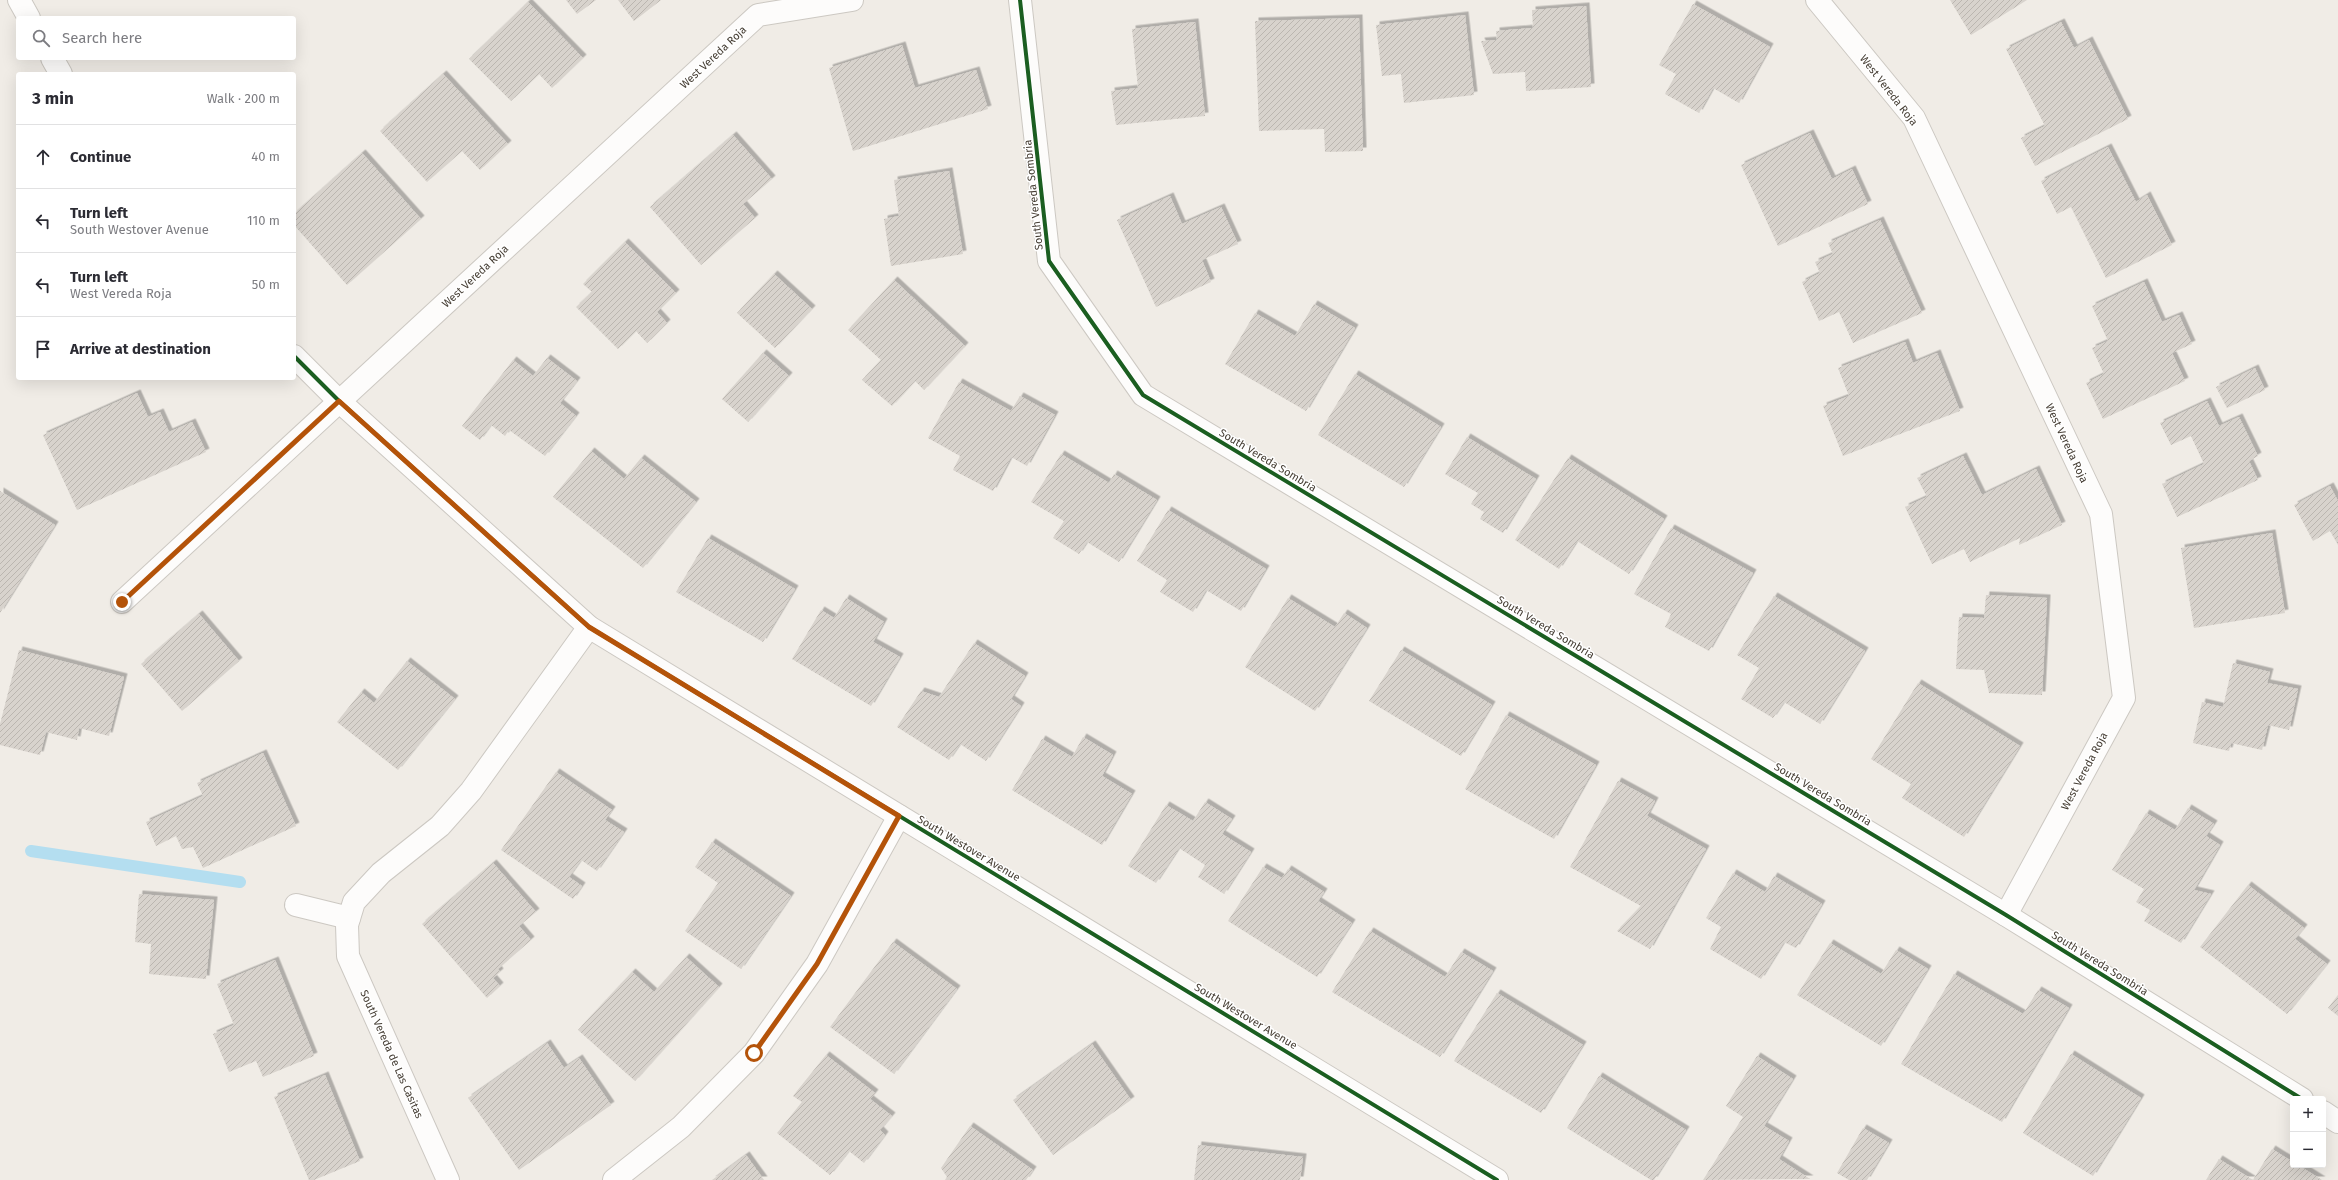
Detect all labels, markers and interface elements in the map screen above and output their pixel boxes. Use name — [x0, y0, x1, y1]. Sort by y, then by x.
search box — [16, 16, 296, 60]
street label: West Vereda Roja — [677, 23, 749, 92]
icon: search — [30, 27, 52, 49]
text: Search here — [62, 29, 142, 47]
street label: West Vereda Roja — [1857, 52, 1920, 128]
text: 3 min — [32, 88, 74, 109]
text: Walk · 200 m — [207, 91, 280, 106]
street label: South Vereda Sombria — [1021, 139, 1046, 251]
icon: ahead — [32, 146, 54, 168]
text: Continue — [70, 148, 131, 166]
text: 40 m — [251, 149, 280, 164]
text: Turn left — [70, 204, 128, 222]
icon: left — [32, 210, 54, 232]
text: 110 m — [247, 213, 280, 228]
text: South Westover Avenue — [70, 222, 209, 237]
street label: West Vereda Roja — [439, 242, 511, 311]
text: Turn left — [70, 268, 128, 286]
icon: left — [32, 274, 54, 296]
text: 50 m — [252, 277, 280, 292]
text: West Vereda Roja — [70, 286, 172, 301]
icon: arrive — [32, 338, 54, 360]
text: Arrive at destination — [70, 340, 211, 358]
street label: West Vereda Roja — [2042, 401, 2091, 485]
street label: South Vereda Sombria — [1217, 426, 1319, 495]
route end — [113, 593, 131, 611]
street label: South Vereda Sombria — [1495, 593, 1597, 662]
street label: West Vereda Roja — [2058, 730, 2110, 812]
street label: South Vereda Sombria — [1772, 760, 1874, 829]
street label: South Westover Avenue — [915, 813, 1022, 884]
street label: South Vereda Sombria — [2049, 928, 2150, 998]
street label: South Westover Avenue — [1192, 981, 1299, 1052]
street label: South Vereda de Las Casitas — [357, 988, 426, 1120]
route start — [745, 1044, 763, 1062]
map controls — [2290, 1096, 2326, 1168]
button: + — [2290, 1096, 2326, 1132]
button: − — [2290, 1132, 2326, 1168]

